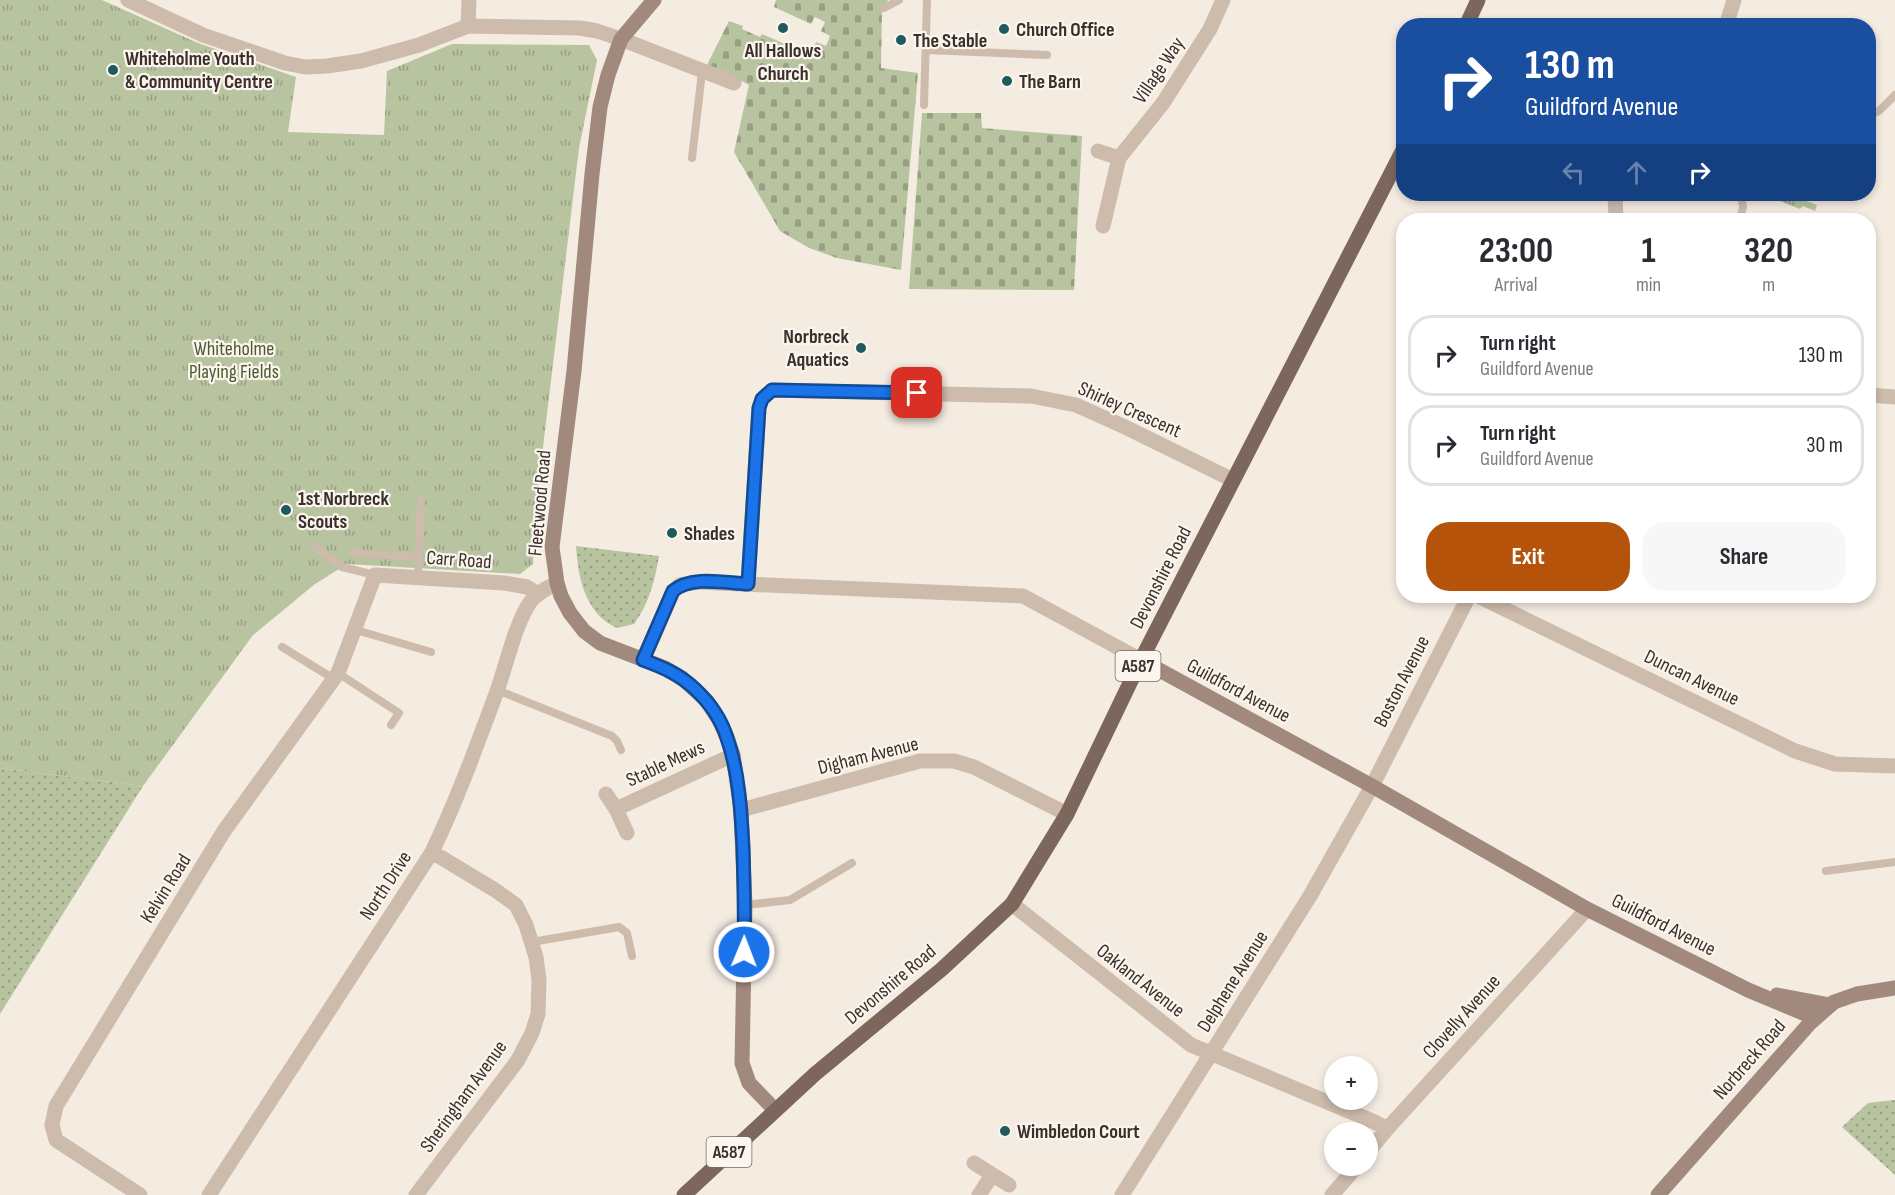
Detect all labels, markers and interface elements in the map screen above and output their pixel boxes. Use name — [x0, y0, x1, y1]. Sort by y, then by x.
place label: Church Office — [1016, 18, 1115, 42]
marker: All Hallows Church — [776, 21, 790, 35]
marker: Church Office — [997, 22, 1011, 36]
place label: The Stable — [913, 29, 987, 53]
marker: The Stable — [894, 33, 908, 47]
street label: Village Way — [1128, 33, 1190, 108]
place label: All Hallows Church — [744, 39, 821, 86]
text: 130 m — [1525, 40, 1615, 91]
icon: right — [1426, 42, 1504, 120]
place label: Whiteholme Youth & Community Centre — [125, 47, 273, 94]
marker: Whiteholme Youth & Community Centre — [106, 63, 120, 77]
place label: The Barn — [1019, 70, 1081, 94]
marker: The Barn — [1000, 74, 1014, 88]
text: Guildford Avenue — [1525, 91, 1678, 123]
icon: left — [1557, 156, 1590, 189]
icon: ahead — [1620, 156, 1653, 189]
icon: right — [1683, 156, 1716, 189]
text: 23:00 — [1479, 230, 1553, 273]
text: 1 — [1642, 230, 1656, 273]
text: 320 — [1744, 230, 1793, 273]
text: Arrival — [1495, 273, 1538, 297]
text: min — [1636, 273, 1661, 297]
text: m — [1762, 273, 1775, 297]
place label: Norbreck Aquatics — [783, 325, 850, 372]
text: Turn right — [1480, 330, 1556, 357]
park label: Whiteholme Playing Fields — [189, 337, 279, 384]
icon: right — [1429, 339, 1462, 372]
marker: Norbreck Aquatics — [854, 341, 868, 355]
text: 130 m — [1799, 342, 1843, 369]
text: Guildford Avenue — [1480, 357, 1594, 381]
pin — [891, 367, 942, 418]
icon: arrive — [900, 376, 933, 409]
street label: Shirley Crescent — [1074, 377, 1185, 443]
text: Turn right — [1480, 420, 1556, 447]
icon: right — [1429, 429, 1462, 462]
text: 30 m — [1806, 432, 1843, 459]
text: Guildford Avenue — [1480, 447, 1594, 471]
street label: Fleetwood Road — [523, 449, 557, 557]
place label: 1st Norbreck Scouts — [298, 487, 389, 534]
marker: 1st Norbreck Scouts — [279, 503, 293, 517]
place label: Shades — [684, 522, 735, 546]
street label: Devonshire Road — [1125, 522, 1197, 633]
button: Exit — [1426, 522, 1630, 591]
button: Share — [1642, 522, 1846, 591]
marker: Shades — [665, 526, 679, 540]
street label: Carr Road — [426, 546, 492, 574]
street label: Boston Avenue — [1369, 632, 1435, 731]
street label: Duncan Avenue — [1640, 645, 1743, 711]
road number: A587 — [1116, 651, 1160, 681]
street label: Guildford Avenue — [1183, 654, 1294, 728]
street label: Digham Avenue — [815, 732, 921, 780]
street label: Stable Mews — [622, 735, 708, 792]
street label: North Drive — [355, 847, 417, 924]
street label: Kelvin Road — [135, 850, 196, 928]
street label: Guildford Avenue — [1607, 888, 1720, 961]
position arrow — [712, 920, 776, 984]
street label: Delphene Avenue — [1192, 926, 1274, 1037]
street label: Oakland Avenue — [1091, 939, 1189, 1023]
street label: Devonshire Road — [840, 940, 941, 1030]
street label: Clovelly Avenue — [1418, 970, 1506, 1063]
street label: Norbreck Road — [1709, 1015, 1791, 1105]
street label: Sheringham Avenue — [415, 1036, 512, 1157]
map controls — [1324, 1056, 1378, 1176]
button: + — [1324, 1056, 1378, 1110]
place label: Wimbledon Court — [1017, 1120, 1140, 1144]
button: − — [1324, 1122, 1378, 1176]
marker: Wimbledon Court — [998, 1124, 1012, 1138]
road number: A587 — [706, 1137, 752, 1167]

